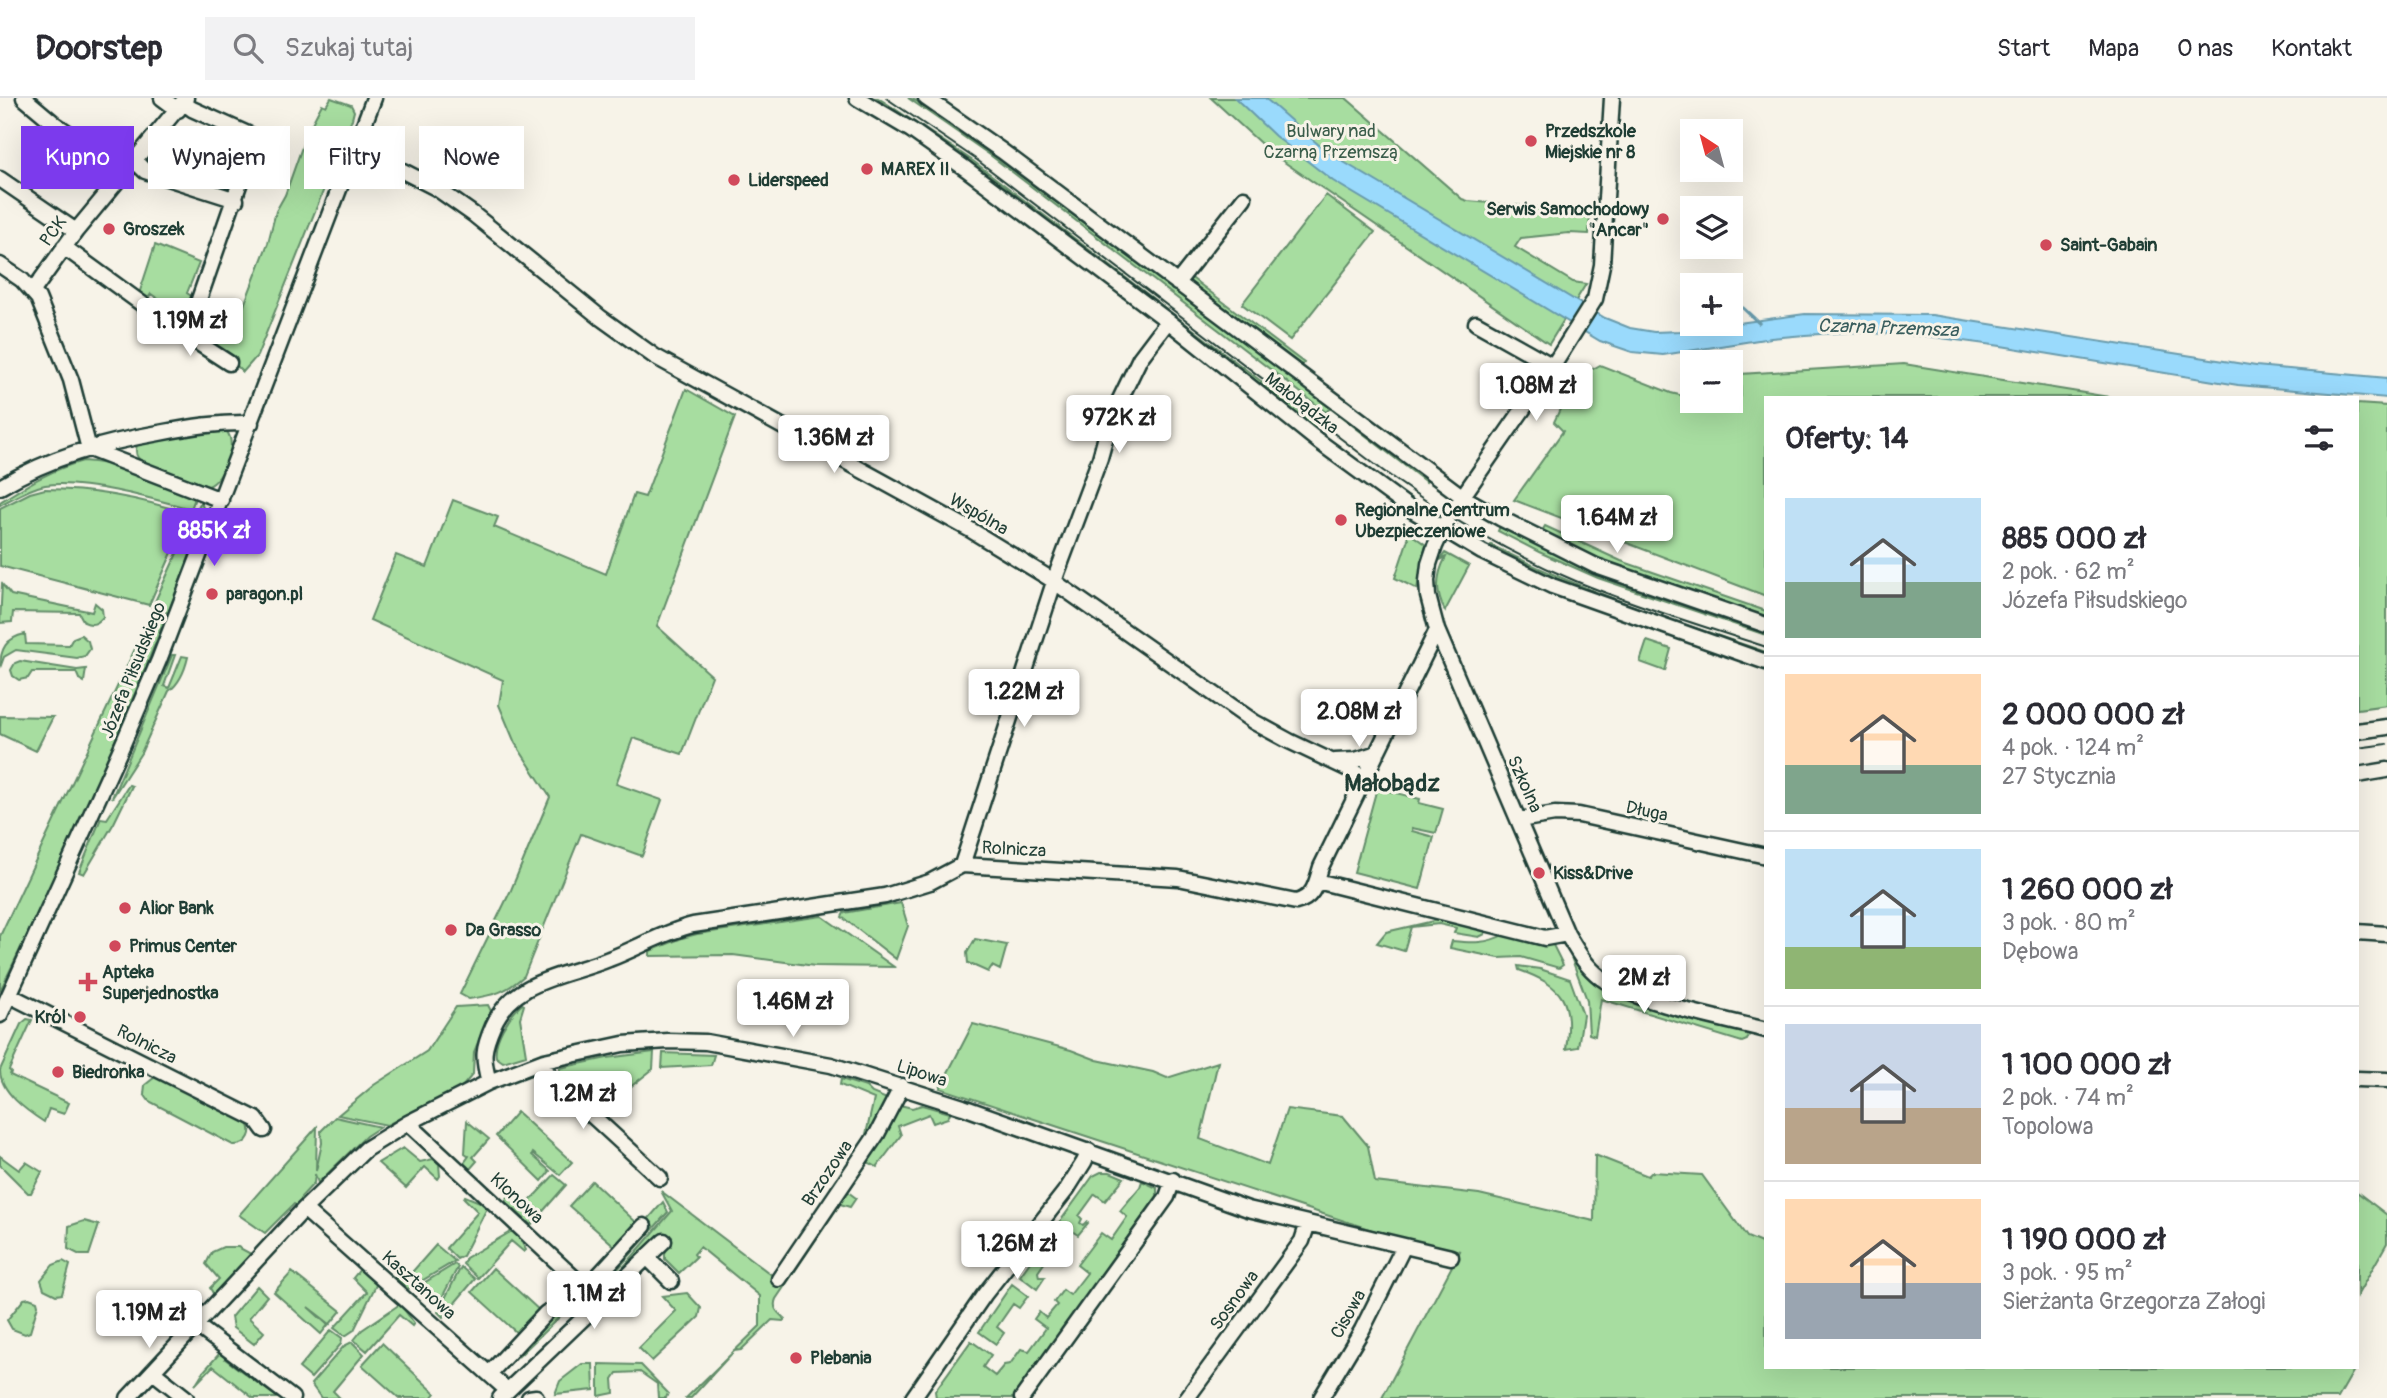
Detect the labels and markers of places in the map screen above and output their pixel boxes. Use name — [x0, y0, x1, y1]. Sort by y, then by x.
place label: Przedszkole Miejskie nr 8 — [1545, 120, 1637, 164]
marker: Przedszkole Miejskie nr 8 — [1523, 133, 1539, 149]
place label: MAREX II — [881, 158, 950, 181]
marker: MAREX II — [859, 161, 875, 177]
place label: Liderspeed — [748, 169, 829, 192]
marker: Liderspeed — [726, 172, 742, 188]
place label: Serwis Samochodowy "Ancar" — [1486, 198, 1649, 242]
marker: Serwis Samochodowy "Ancar" — [1655, 211, 1671, 227]
place label: Groszek — [123, 218, 185, 241]
marker: Groszek — [101, 221, 117, 237]
place label: Saint-Gabain — [2060, 234, 2158, 257]
marker: Saint-Gabain — [2038, 237, 2054, 253]
pin: 1.19M zł — [118, 299, 262, 358]
pin: 1.08M zł — [1464, 364, 1608, 423]
pin: 972K zł — [1054, 396, 1184, 455]
pin: 1.36M zł — [762, 416, 906, 475]
pin: 1.64M zł — [1545, 496, 1689, 555]
place label: Regionalne Centrum Ubezpieczeniowe — [1355, 499, 1510, 543]
pin: 885K zł — [149, 508, 279, 568]
marker: Regionalne Centrum Ubezpieczeniowe — [1333, 512, 1349, 528]
place label: paragon.pl — [226, 583, 303, 606]
marker: paragon.pl — [204, 586, 220, 602]
pin: 1.22M zł — [952, 670, 1096, 729]
pin: 2.08M zł — [1287, 690, 1431, 749]
place label: Kiss&Drive — [1553, 862, 1634, 885]
marker: Kiss&Drive — [1531, 865, 1547, 881]
place label: Alior Bank — [139, 897, 214, 920]
marker: Alior Bank — [117, 900, 133, 916]
place label: Da Grasso — [465, 919, 541, 942]
marker: Da Grasso — [443, 922, 459, 938]
place label: Primus Center — [129, 935, 238, 958]
marker: Primus Center — [107, 938, 123, 954]
pin: 2M zł — [1595, 956, 1693, 1015]
place label: Apteka Superjednostka — [102, 961, 219, 1005]
marker: Apteka Superjednostka — [80, 974, 96, 990]
pin: 1.46M zł — [721, 979, 865, 1039]
place label: Król — [35, 1006, 66, 1029]
marker: Król — [72, 1009, 88, 1025]
place label: Biedronka — [72, 1061, 145, 1084]
marker: Biedronka — [50, 1064, 66, 1080]
pin: 1.2M zł — [518, 1072, 648, 1131]
pin: 1.26M zł — [945, 1222, 1089, 1281]
pin: 1.1M zł — [529, 1272, 659, 1331]
pin: 1.19M zł — [77, 1290, 221, 1350]
place label: Plebania — [810, 1347, 872, 1370]
marker: Plebania — [788, 1350, 804, 1366]

